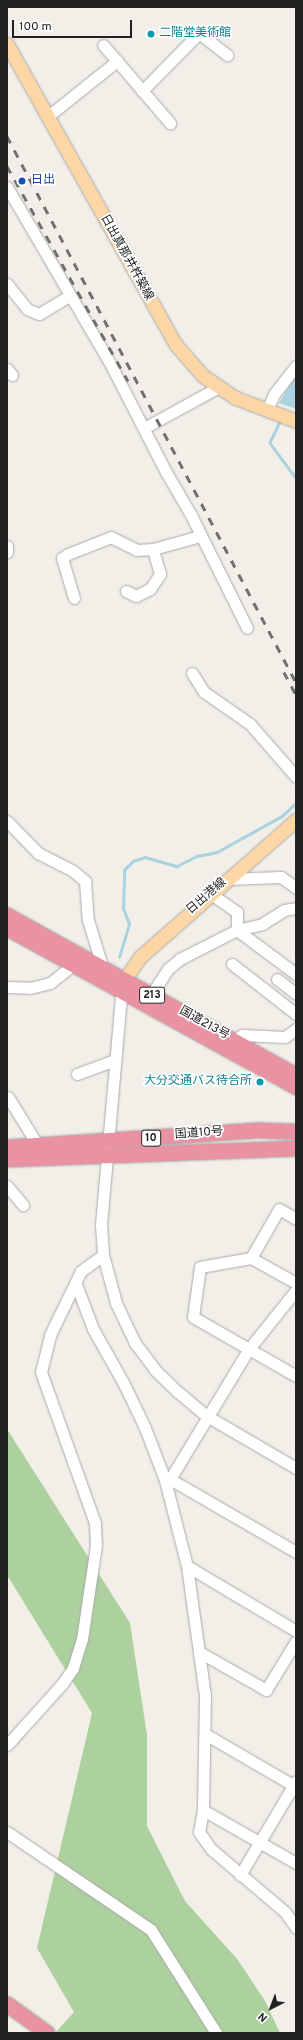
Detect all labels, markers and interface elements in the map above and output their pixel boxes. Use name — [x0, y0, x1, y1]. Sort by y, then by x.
scale bar — [14, 12, 134, 38]
text: 100 m — [19, 19, 52, 35]
place label: 二階堂美術館 — [159, 27, 231, 41]
marker: 二階堂美術館 — [146, 29, 156, 39]
place label: 日出 — [31, 174, 55, 188]
marker: 日出 — [16, 175, 28, 187]
street label: 日出真那井杵築線 — [96, 213, 156, 303]
street label: 日出港線 — [184, 876, 230, 918]
road number: 213 — [139, 986, 165, 1004]
street label: 国道213号 — [176, 1004, 232, 1044]
place label: 大分交通バス待合所 — [144, 1075, 252, 1089]
marker: 大分交通バス待合所 — [255, 1077, 265, 1087]
street label: 国道10号 — [174, 1125, 224, 1143]
road number: 10 — [141, 1129, 161, 1147]
north arrow — [251, 1988, 291, 2028]
text: N — [255, 2009, 271, 2025]

